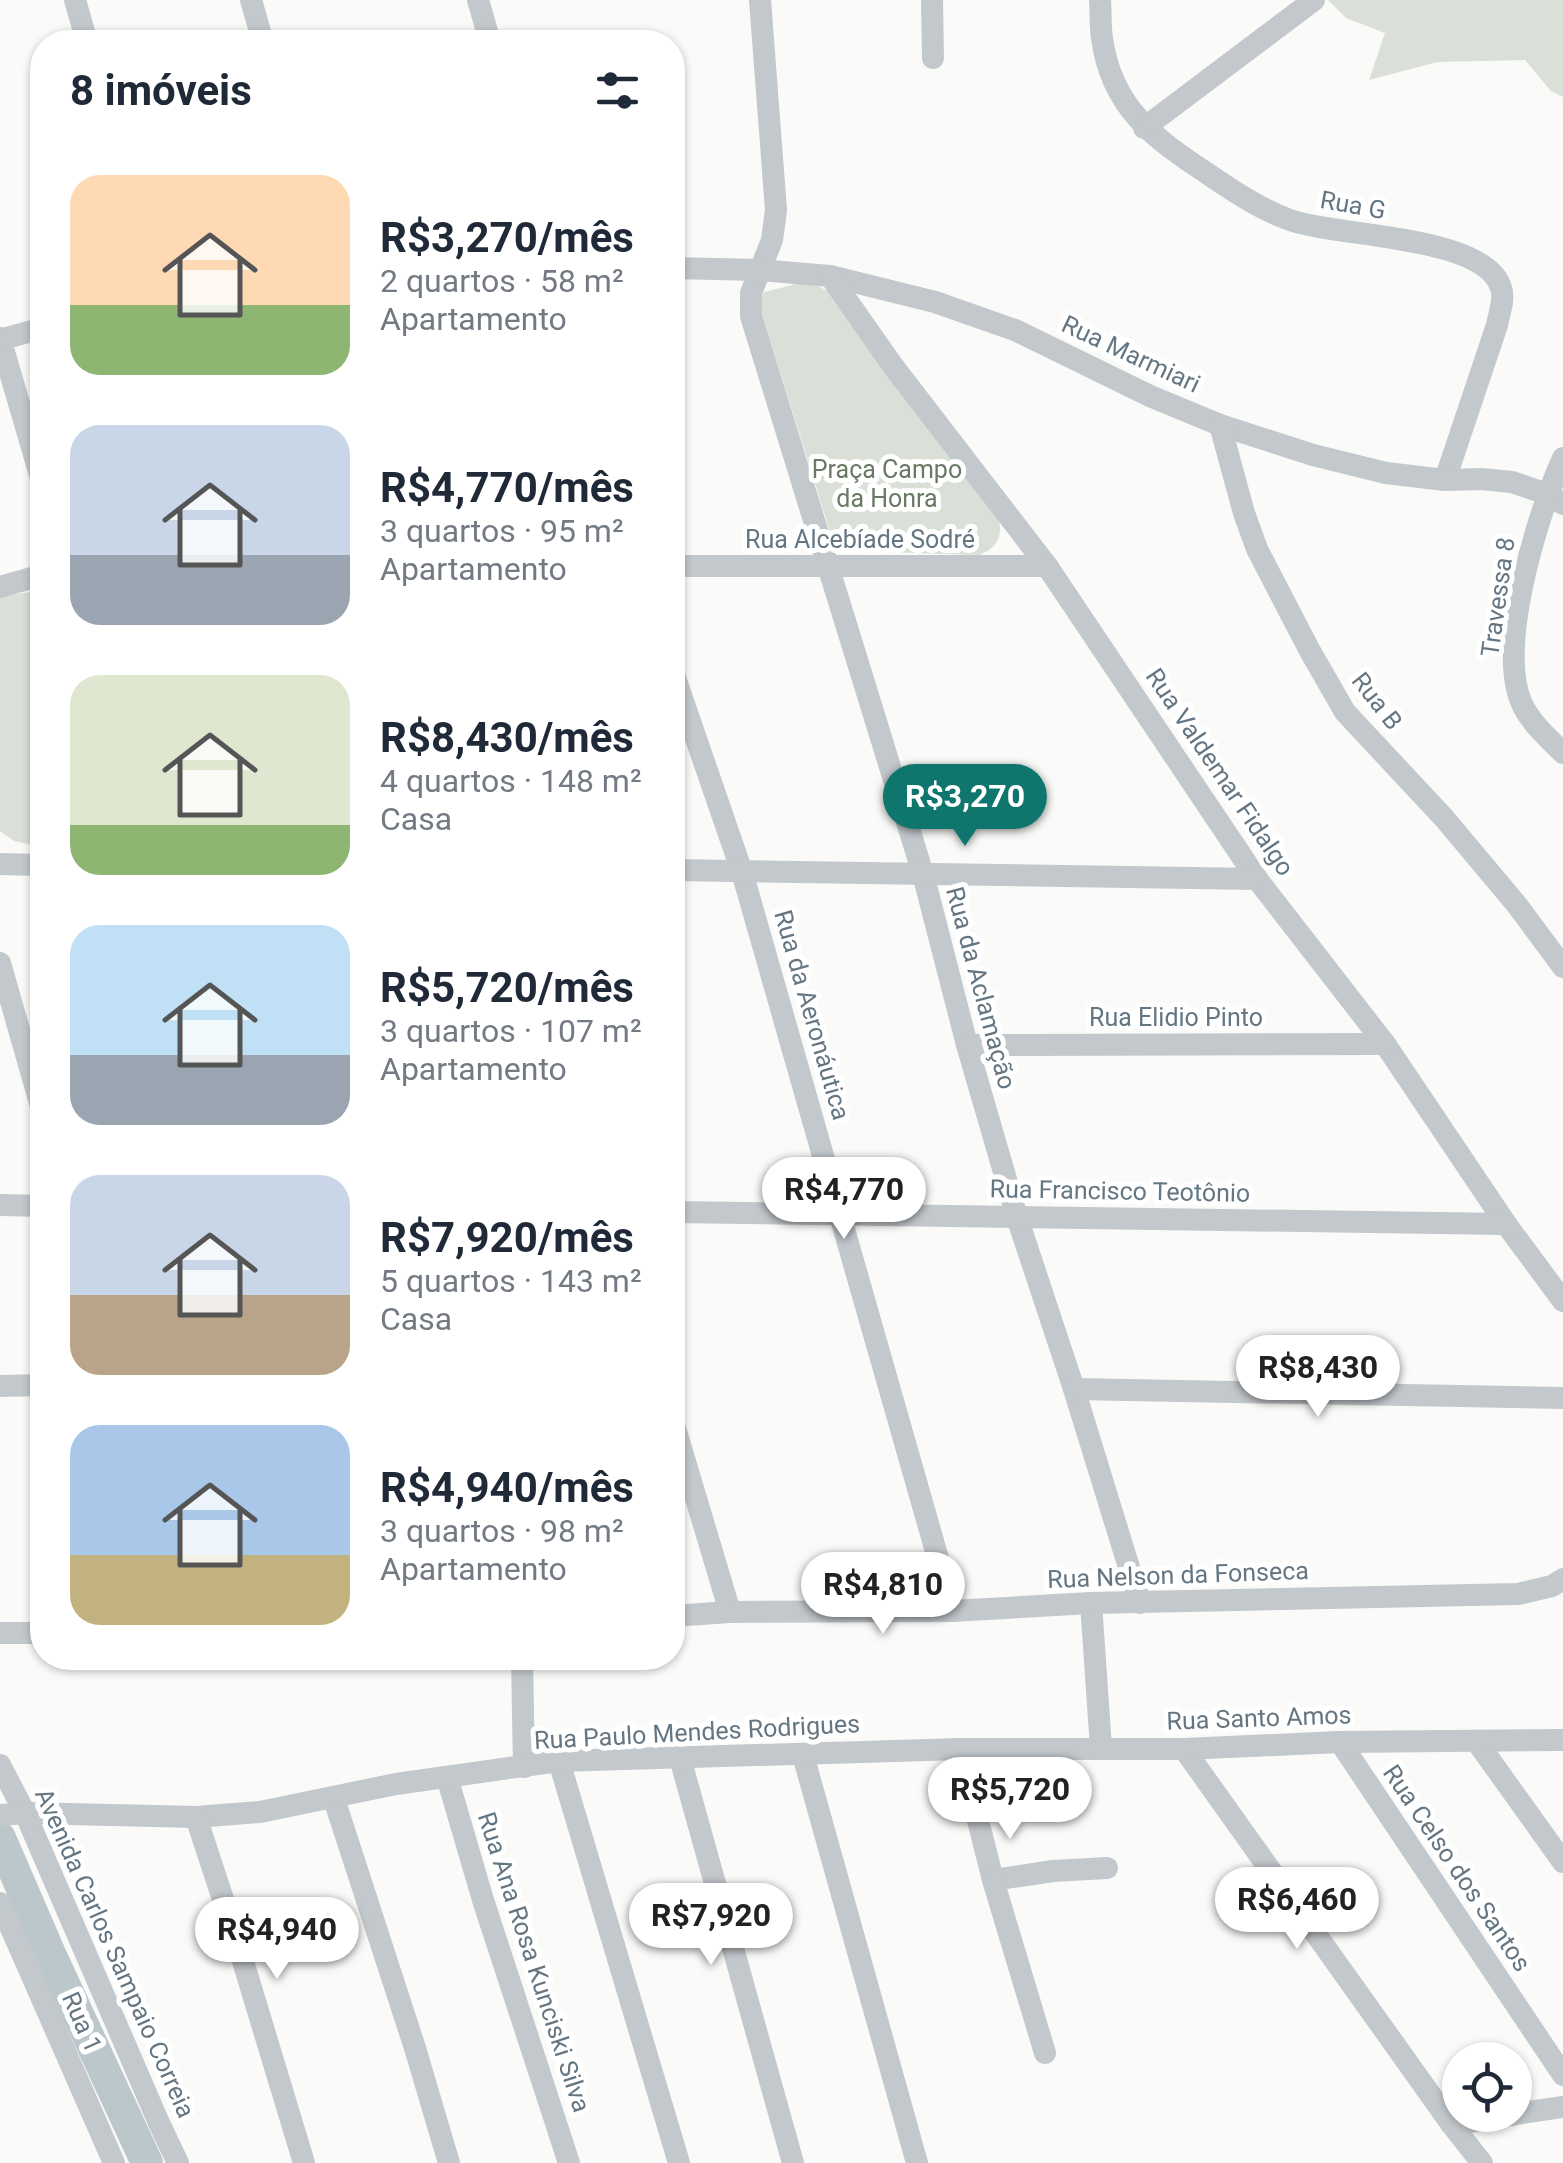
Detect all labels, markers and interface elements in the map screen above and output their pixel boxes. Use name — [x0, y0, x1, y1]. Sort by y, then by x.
icon: filters — [590, 63, 645, 118]
text: 8 imóveis — [70, 66, 252, 115]
street label: Rua G — [1318, 185, 1388, 225]
text: R$3,270/mês — [380, 213, 634, 262]
icon: home — [150, 215, 270, 335]
text: 2 quartos · 58 m² — [380, 262, 624, 300]
text: Apartamento — [380, 300, 567, 338]
street label: Rua Marmiari — [1057, 309, 1205, 399]
park label: Praça Campo da Honra — [812, 455, 962, 513]
text: R$4,770/mês — [380, 463, 634, 512]
icon: home — [150, 465, 270, 585]
text: 3 quartos · 95 m² — [380, 512, 624, 550]
street label: Rua Alcebíade Sodré — [745, 525, 975, 554]
street label: Travessa 8 — [1475, 535, 1521, 659]
text: Apartamento — [380, 550, 567, 588]
street label: Rua Valdemar Fidalgo — [1140, 663, 1300, 881]
street label: Rua B — [1346, 667, 1408, 735]
text: R$8,430/mês — [380, 713, 634, 762]
icon: home — [150, 715, 270, 835]
text: 4 quartos · 148 m² — [380, 762, 642, 800]
pin: R$3,270 — [873, 764, 1057, 849]
text: R$3,270 — [905, 777, 1025, 815]
text: Casa — [380, 800, 452, 838]
street label: Rua da Aclamação — [940, 884, 1022, 1092]
street label: Rua da Aeronáutica — [768, 907, 856, 1123]
text: R$5,720/mês — [380, 963, 634, 1012]
icon: home — [150, 965, 270, 1085]
street label: Rua Elidio Pinto — [1089, 1003, 1263, 1032]
text: 3 quartos · 107 m² — [380, 1012, 642, 1050]
text: Apartamento — [380, 1050, 567, 1088]
pin: R$4,770 — [752, 1157, 936, 1242]
text: R$4,770 — [784, 1170, 904, 1208]
street label: Rua Francisco Teotônio — [989, 1174, 1251, 1208]
text: R$7,920/mês — [380, 1213, 634, 1262]
icon: home — [150, 1215, 270, 1335]
text: 5 quartos · 143 m² — [380, 1262, 642, 1300]
text: Casa — [380, 1300, 452, 1338]
pin: R$8,430 — [1226, 1335, 1410, 1420]
text: R$8,430 — [1258, 1348, 1378, 1386]
text: R$4,940/mês — [380, 1463, 634, 1512]
icon: home — [150, 1465, 270, 1585]
text: 3 quartos · 98 m² — [380, 1512, 624, 1550]
text: Apartamento — [380, 1550, 567, 1588]
pin: R$4,810 — [791, 1552, 975, 1637]
street label: Rua Nelson da Fonseca — [1047, 1556, 1309, 1594]
text: R$4,810 — [823, 1565, 943, 1603]
street label: Rua Santo Amos — [1166, 1700, 1352, 1736]
street label: Rua Paulo Mendes Rodrigues — [533, 1709, 861, 1755]
pin: R$5,720 — [918, 1757, 1102, 1842]
street label: Rua Celso dos Santos — [1377, 1759, 1537, 1977]
text: R$5,720 — [950, 1770, 1070, 1808]
street label: Avenida Carlos Sampaio Correia — [29, 1784, 201, 2122]
street label: Rua Ana Rosa Kunciski Silva — [472, 1808, 596, 2116]
pin: R$6,460 — [1205, 1867, 1389, 1952]
text: R$6,460 — [1237, 1880, 1357, 1918]
pin: R$7,920 — [619, 1883, 803, 1968]
text: R$7,920 — [651, 1896, 771, 1934]
pin: R$4,940 — [185, 1897, 369, 1982]
text: R$4,940 — [217, 1910, 337, 1948]
street label: Rua 1 — [56, 1987, 108, 2057]
map controls — [1442, 2042, 1532, 2132]
button: locate — [1442, 2042, 1532, 2132]

